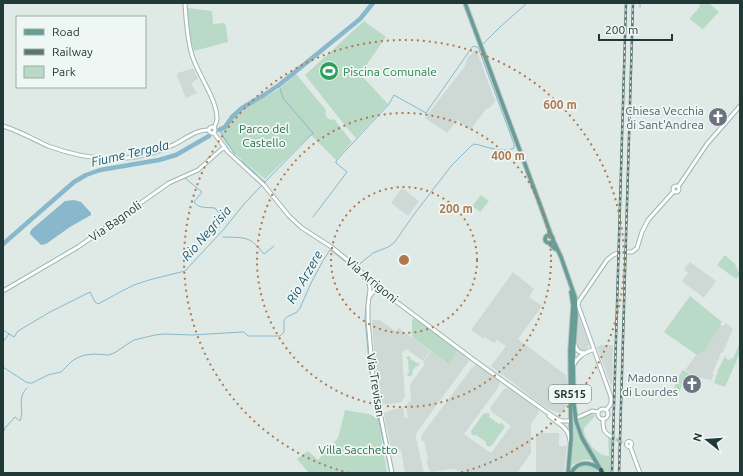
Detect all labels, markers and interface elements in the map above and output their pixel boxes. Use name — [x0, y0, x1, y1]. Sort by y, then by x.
legend — [16, 16, 146, 88]
scale bar — [599, 16, 672, 42]
text: 200 m — [605, 23, 638, 36]
text: Road — [52, 25, 80, 38]
text: Railway — [52, 45, 93, 58]
sports icon: Piscina Comunale — [318, 60, 340, 82]
text: Park — [52, 65, 76, 78]
place label: Piscina Comunale — [343, 65, 437, 78]
text: 600 m — [543, 98, 577, 111]
place label: Chiesa Vecchia di Sant'Andrea — [625, 104, 704, 131]
church icon: Chiesa Vecchia di Sant'Andrea — [707, 106, 729, 128]
park label: Parco del Castello — [239, 122, 289, 149]
water label: Fiume Tergola — [90, 137, 170, 169]
text: 400 m — [491, 149, 525, 162]
street label: Via Bagnoli — [87, 198, 144, 244]
text: 200 m — [439, 202, 473, 215]
water label: Rio Negrisia — [178, 203, 234, 263]
water label: Rio Arzere — [283, 248, 325, 306]
centre of rings — [397, 253, 411, 267]
street label: Via Arrigoni — [344, 255, 400, 305]
street label: Via Trevisan — [365, 352, 387, 418]
place label: Madonna di Lourdes — [622, 371, 678, 398]
church icon: Madonna di Lourdes — [681, 373, 703, 395]
road number: SR515 — [549, 385, 591, 403]
north arrow — [687, 420, 727, 460]
text: N — [690, 431, 704, 443]
park label: Villa Sacchetto — [318, 443, 398, 456]

